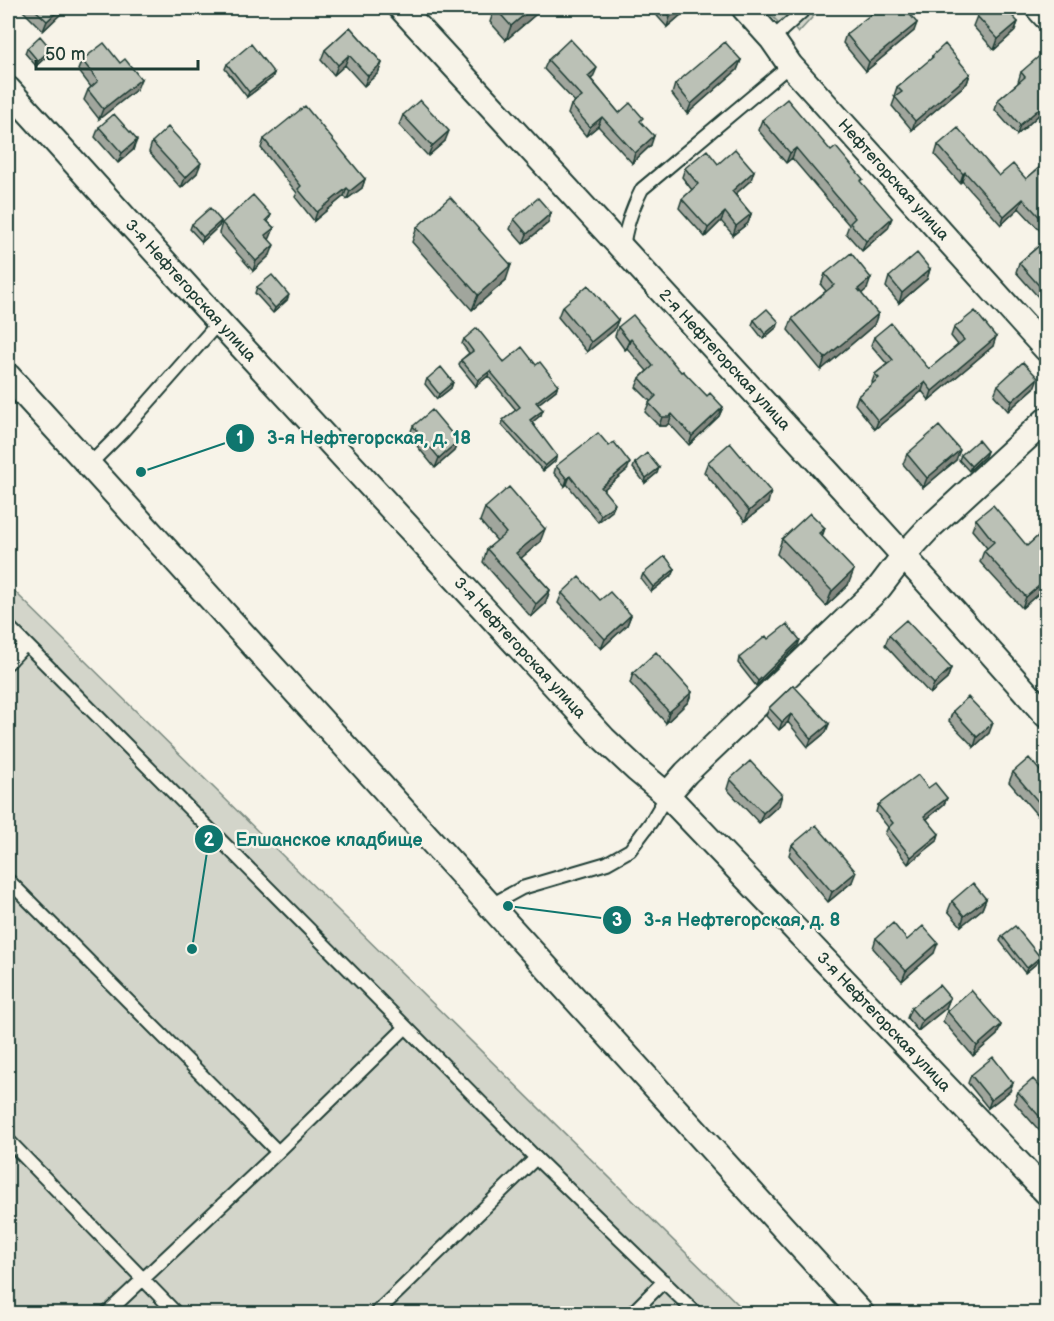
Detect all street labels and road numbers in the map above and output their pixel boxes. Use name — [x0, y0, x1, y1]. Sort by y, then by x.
street label: Нефтегорская улица — [834, 115, 953, 245]
street label: 3-я Нефтегорская улица — [121, 215, 261, 366]
street label: 2-я Нефтегорская улица — [655, 285, 795, 435]
street label: 3-я Нефтегорская улица — [450, 573, 590, 723]
street label: 3-я Нефтегорская улица — [813, 948, 955, 1096]

